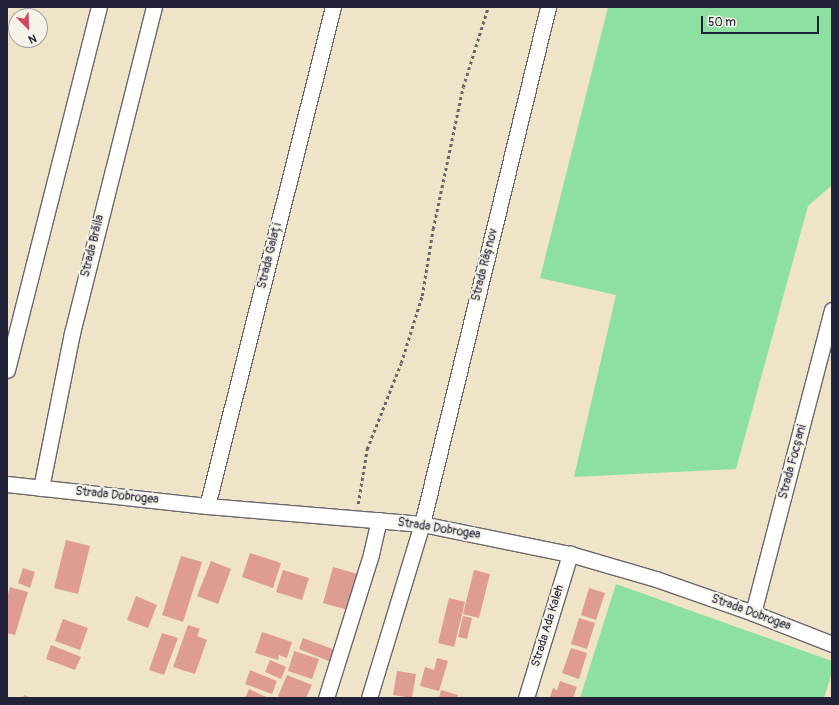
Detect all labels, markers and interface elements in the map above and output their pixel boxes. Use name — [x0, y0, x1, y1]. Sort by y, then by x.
north arrow — [8, 8, 48, 48]
scale bar — [703, 8, 821, 34]
text: 50 m — [708, 15, 736, 30]
text: N — [27, 31, 38, 46]
street label: Strada Brăila — [78, 213, 108, 279]
street label: Strada Galați — [255, 222, 285, 290]
street label: Strada Râșnov — [469, 227, 501, 303]
street label: Strada Focșani — [776, 423, 810, 501]
street label: Strada Dobrogea — [75, 484, 159, 508]
street label: Strada Dobrogea — [397, 515, 481, 543]
street label: Strada Ada Kaleh — [529, 583, 567, 669]
street label: Strada Dobrogea — [709, 592, 793, 634]

